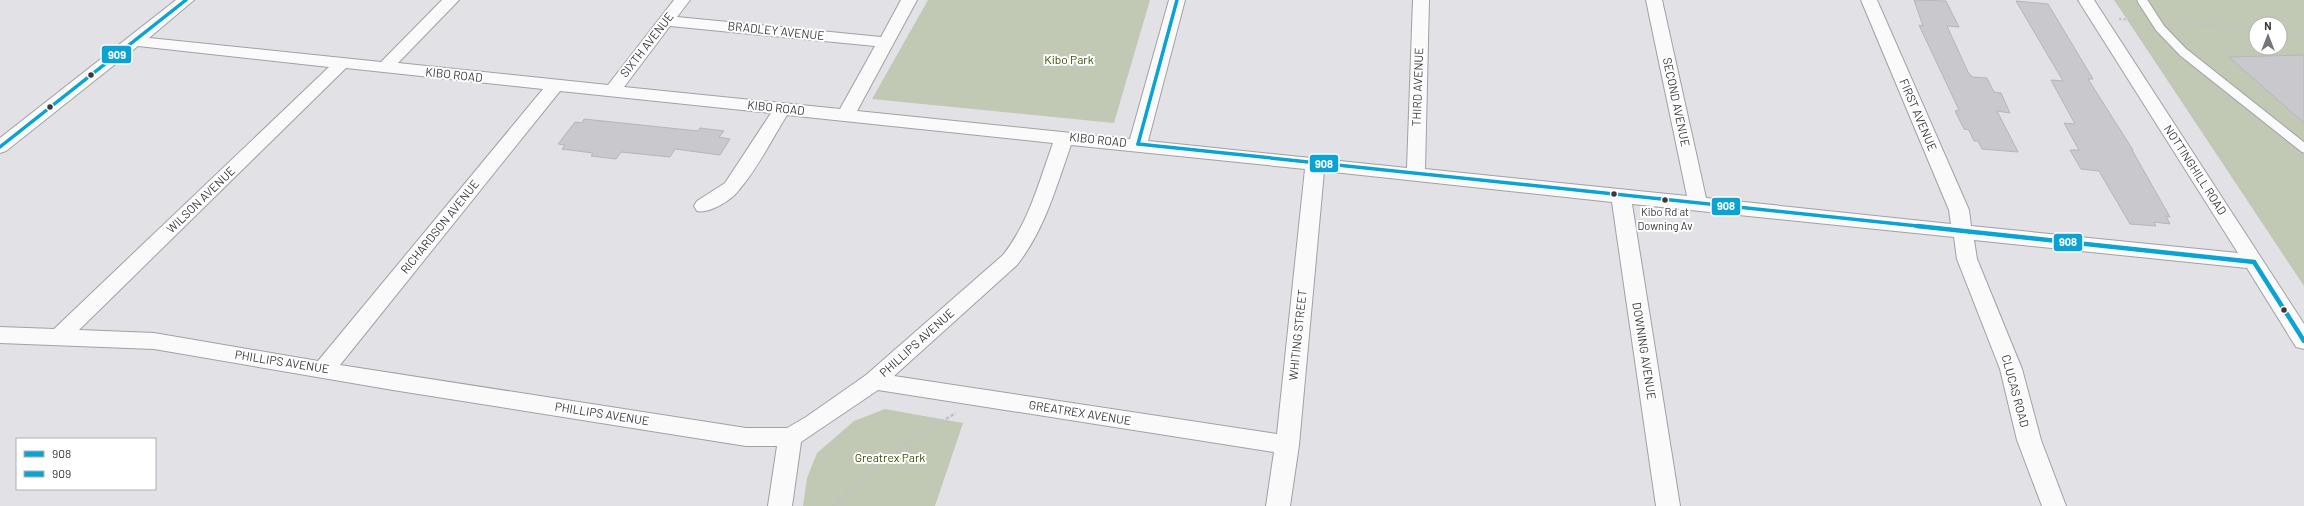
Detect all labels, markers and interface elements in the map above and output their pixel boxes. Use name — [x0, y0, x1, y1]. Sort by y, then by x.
street label: SIXTH AVENUE — [617, 9, 676, 80]
north arrow — [2248, 16, 2288, 56]
street label: BRADLEY AVENUE — [727, 18, 825, 42]
text: N — [2264, 19, 2272, 32]
line badge: 909 — [101, 45, 132, 64]
street label: THIRD AVENUE — [1409, 47, 1425, 127]
text: 909 — [108, 48, 126, 61]
park label: Kibo Park — [1044, 52, 1094, 66]
street label: SECOND AVENUE — [1661, 56, 1693, 148]
street label: KIBO ROAD — [425, 64, 483, 84]
unlabelled marker — [86, 70, 96, 80]
street label: FIRST AVENUE — [1897, 76, 1940, 153]
street label: KIBO ROAD — [747, 97, 805, 117]
unlabelled marker — [45, 102, 55, 112]
street label: NOTTINGHILL ROAD — [2162, 122, 2230, 217]
street label: KIBO ROAD — [1069, 129, 1127, 149]
line badge: 908 — [1309, 154, 1339, 173]
text: 908 — [1315, 157, 1333, 170]
street label: WILSON AVENUE — [163, 163, 237, 235]
street label: RICHARDSON AVENUE — [397, 177, 481, 276]
unlabelled marker — [1609, 189, 1619, 199]
marker: Kibo Rd at Downing Av — [1660, 195, 1670, 205]
line badge: 908 — [1711, 197, 1741, 216]
text: 908 — [1717, 199, 1735, 212]
place label: Kibo Rd at Downing Av — [1638, 205, 1692, 232]
line badge: 908 — [2053, 233, 2083, 252]
text: 908 — [2059, 235, 2077, 248]
street label: WHITING STREET — [1285, 288, 1309, 381]
street label: DOWNING AVENUE — [1630, 301, 1660, 400]
street label: PHILLIPS AVENUE — [876, 305, 956, 379]
unlabelled marker — [2279, 305, 2289, 315]
street label: PHILLIPS AVENUE — [234, 347, 330, 375]
street label: CLUCAS ROAD — [2000, 353, 2032, 429]
street label: GREATREX AVENUE — [1028, 397, 1132, 427]
street label: PHILLIPS AVENUE — [554, 399, 650, 427]
legend — [16, 438, 156, 490]
text: 908 — [52, 446, 71, 460]
park label: Greatrex Park — [855, 450, 925, 464]
text: 909 — [52, 466, 71, 480]

